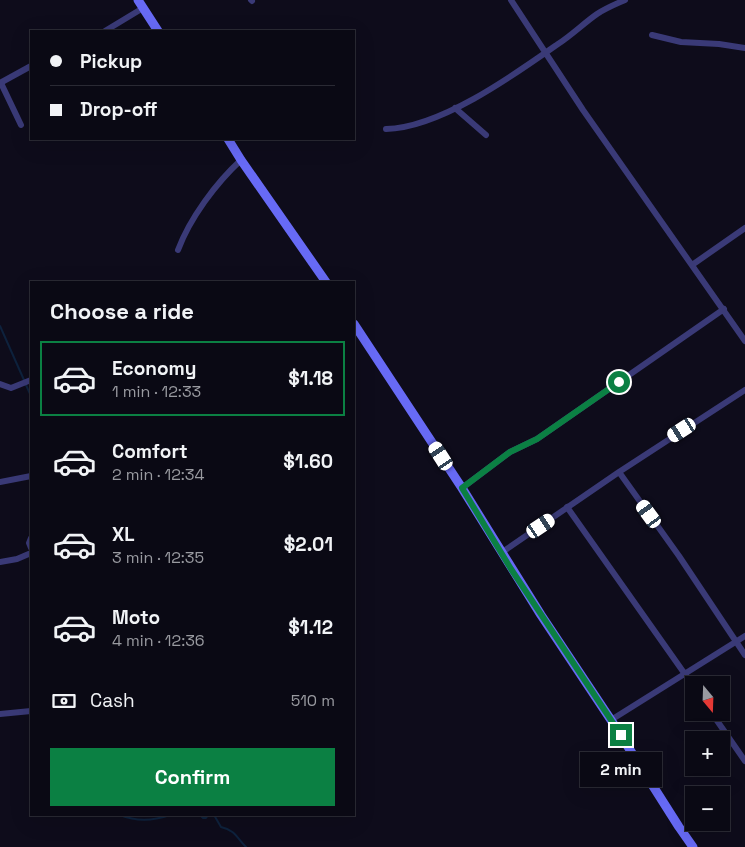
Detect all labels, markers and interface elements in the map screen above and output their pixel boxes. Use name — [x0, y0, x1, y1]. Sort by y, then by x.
text: Pickup — [80, 49, 142, 74]
text: Drop-off — [80, 97, 158, 122]
text: Choose a ride — [50, 297, 194, 325]
icon: car — [52, 356, 97, 401]
text: Economy — [112, 356, 196, 381]
text: $1.18 — [288, 366, 333, 391]
route start — [608, 371, 630, 393]
text: 1 min · 12:33 — [112, 381, 201, 402]
car — [665, 416, 698, 444]
icon: car — [52, 439, 97, 484]
text: Comfort — [112, 439, 188, 464]
car — [426, 439, 455, 473]
text: $1.60 — [283, 449, 333, 474]
text: 2 min · 12:34 — [112, 464, 205, 485]
car — [634, 497, 663, 531]
car — [524, 511, 557, 541]
icon: car — [52, 522, 97, 567]
text: XL — [112, 522, 135, 547]
text: $2.01 — [284, 532, 333, 557]
text: 3 min · 12:35 — [112, 547, 204, 568]
icon: car — [52, 605, 97, 650]
text: Moto — [112, 605, 160, 630]
text: $1.12 — [288, 615, 333, 640]
text: 4 min · 12:36 — [112, 630, 205, 651]
north arrow — [685, 676, 730, 721]
map controls — [685, 676, 730, 831]
icon: cash — [50, 687, 78, 715]
text: Cash — [90, 688, 135, 713]
text: 510 m — [291, 690, 335, 711]
route end — [610, 724, 632, 746]
button: + — [685, 731, 730, 776]
button: Confirm — [50, 748, 335, 806]
callout: 2 min — [580, 752, 662, 788]
text: 2 min — [600, 759, 642, 780]
button: − — [685, 786, 730, 831]

